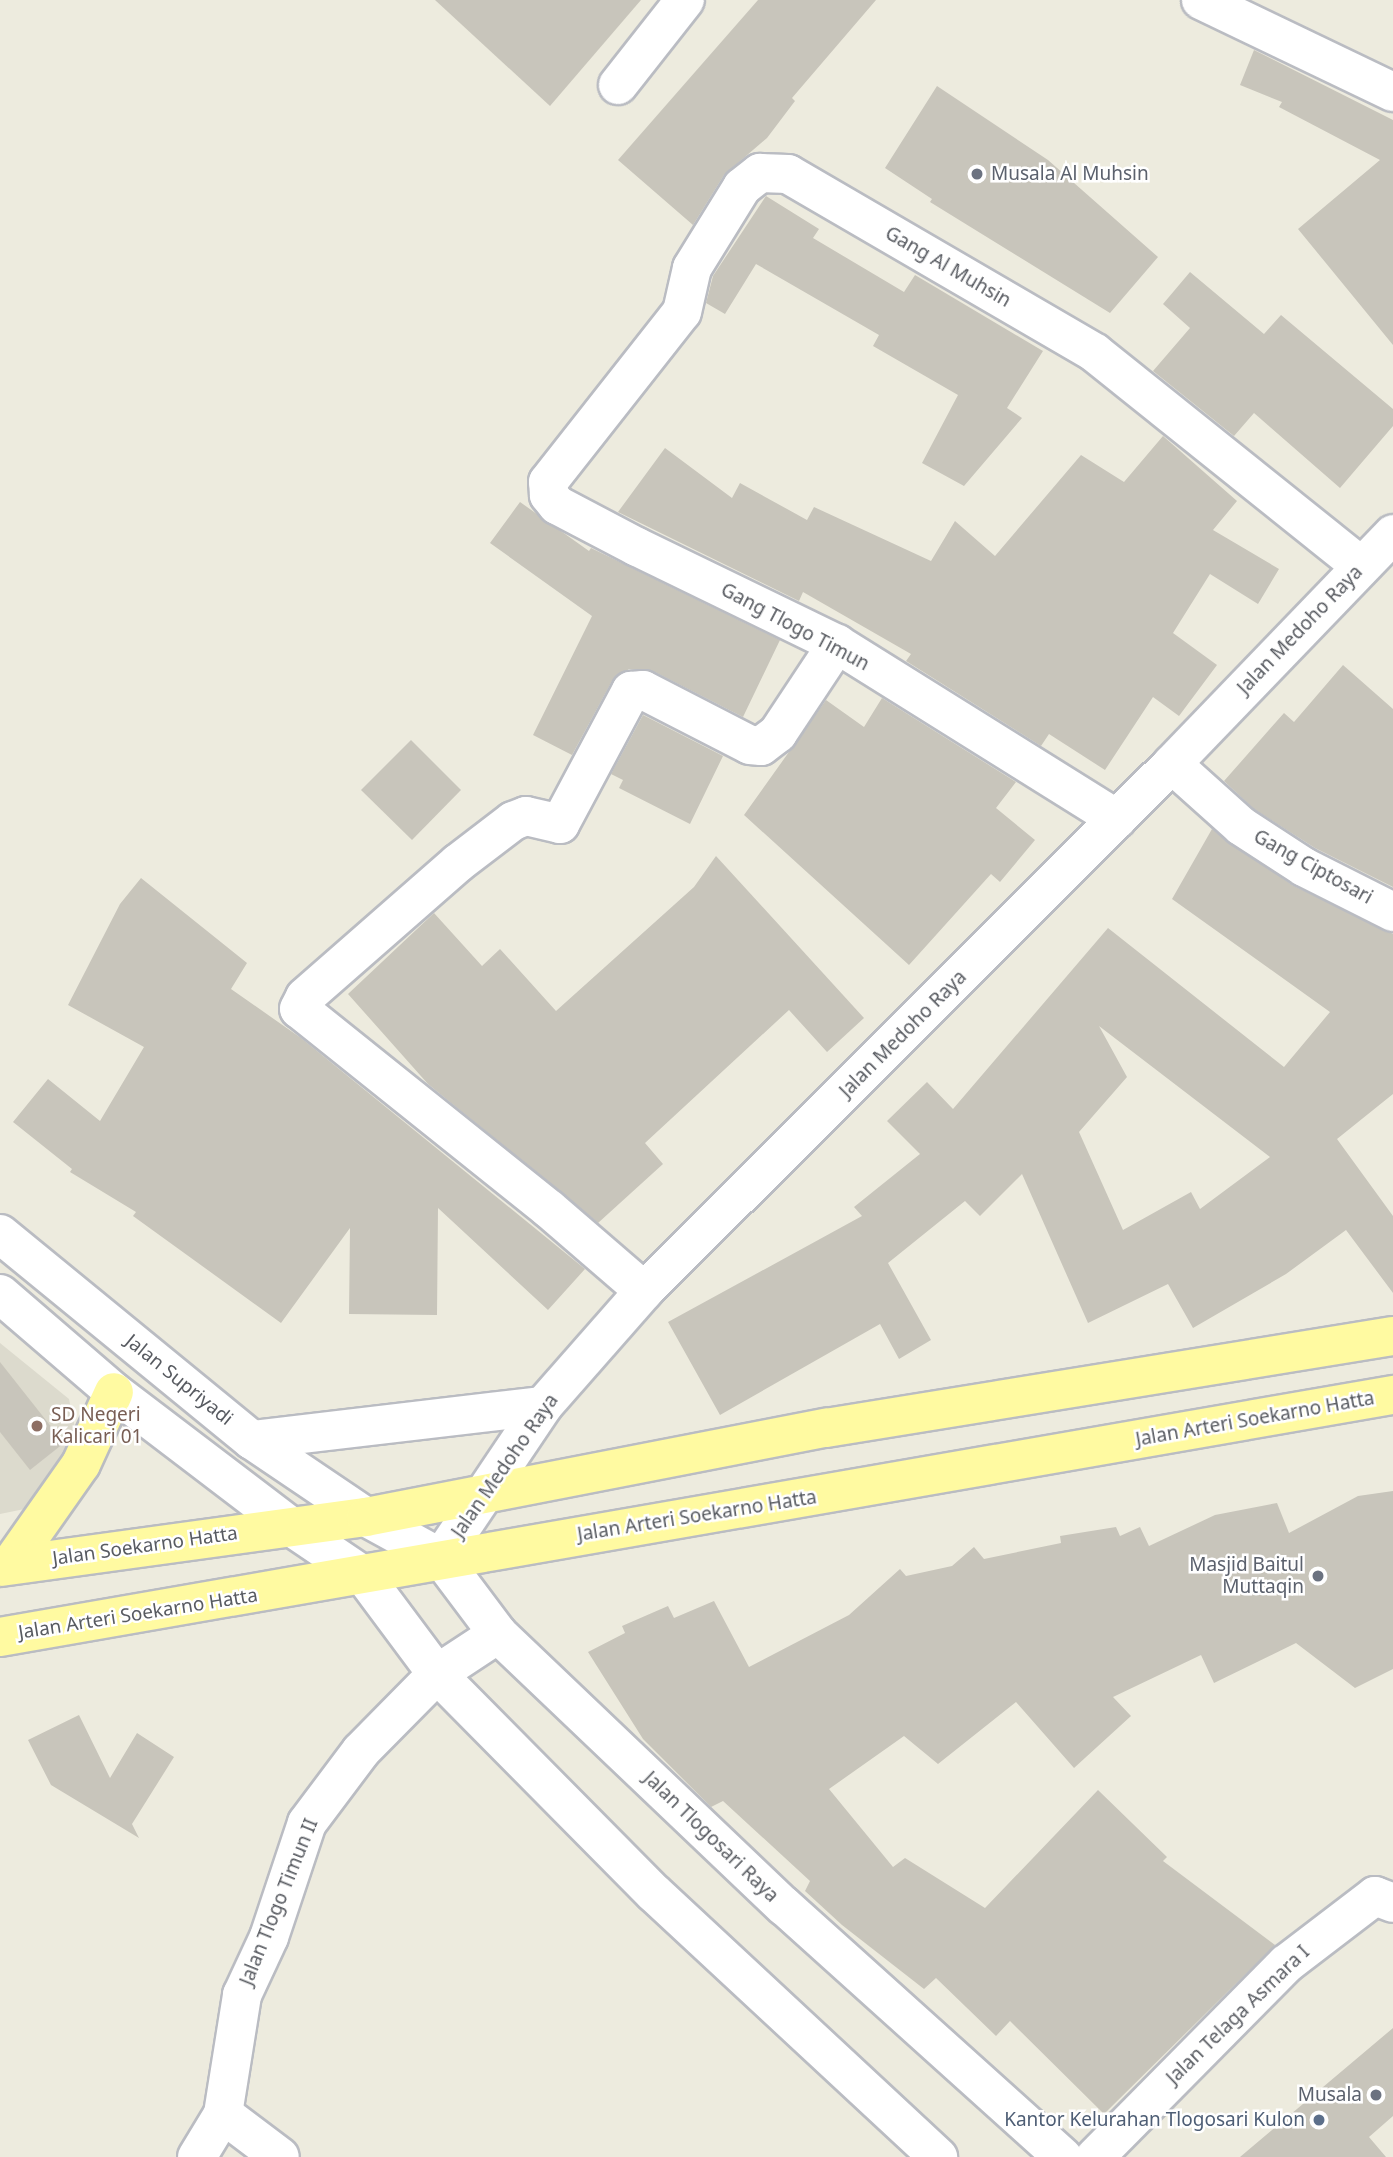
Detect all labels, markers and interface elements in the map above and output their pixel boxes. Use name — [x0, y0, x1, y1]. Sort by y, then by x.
place label: Musala Al Muhsin — [991, 163, 1149, 185]
marker: Musala Al Muhsin — [969, 166, 985, 182]
street label: Gang Al Muhsin — [881, 222, 1015, 312]
street label: Jalan Medoho Raya — [1233, 561, 1367, 699]
street label: Gang Tlogo Timun — [717, 578, 873, 676]
street label: Gang Ciptosari — [1250, 825, 1376, 909]
street label: Jalan Medoho Raya — [835, 966, 971, 1102]
street label: Jalan Supriyadi — [121, 1330, 237, 1430]
street label: Jalan Arteri Soekarno Hatta — [1134, 1387, 1376, 1451]
street label: Jalan Medoho Raya — [447, 1390, 563, 1542]
place label: SD Negeri Kalicari 01 — [51, 1404, 142, 1448]
marker: SD Negeri Kalicari 01 — [29, 1418, 45, 1434]
street label: Jalan Arteri Soekarno Hatta — [576, 1486, 818, 1546]
street label: Jalan Soekarno Hatta — [51, 1522, 239, 1570]
place label: Masjid Baitul Muttaqin — [1189, 1554, 1304, 1598]
marker: Masjid Baitul Muttaqin — [1310, 1568, 1326, 1584]
street label: Jalan Arteri Soekarno Hatta — [17, 1584, 259, 1644]
street label: Jalan Tlogosari Raya — [639, 1767, 783, 1907]
street label: Jalan Tlogo Timun II — [235, 1815, 323, 1989]
street label: Jalan Telaga Asmara I — [1162, 1941, 1314, 2089]
place label: Musala — [1298, 2084, 1362, 2106]
marker: Musala — [1368, 2087, 1384, 2103]
place label: Kantor Kelurahan Tlogosari Kulon — [1004, 2109, 1305, 2131]
marker: Kantor Kelurahan Tlogosari Kulon — [1311, 2112, 1327, 2128]

